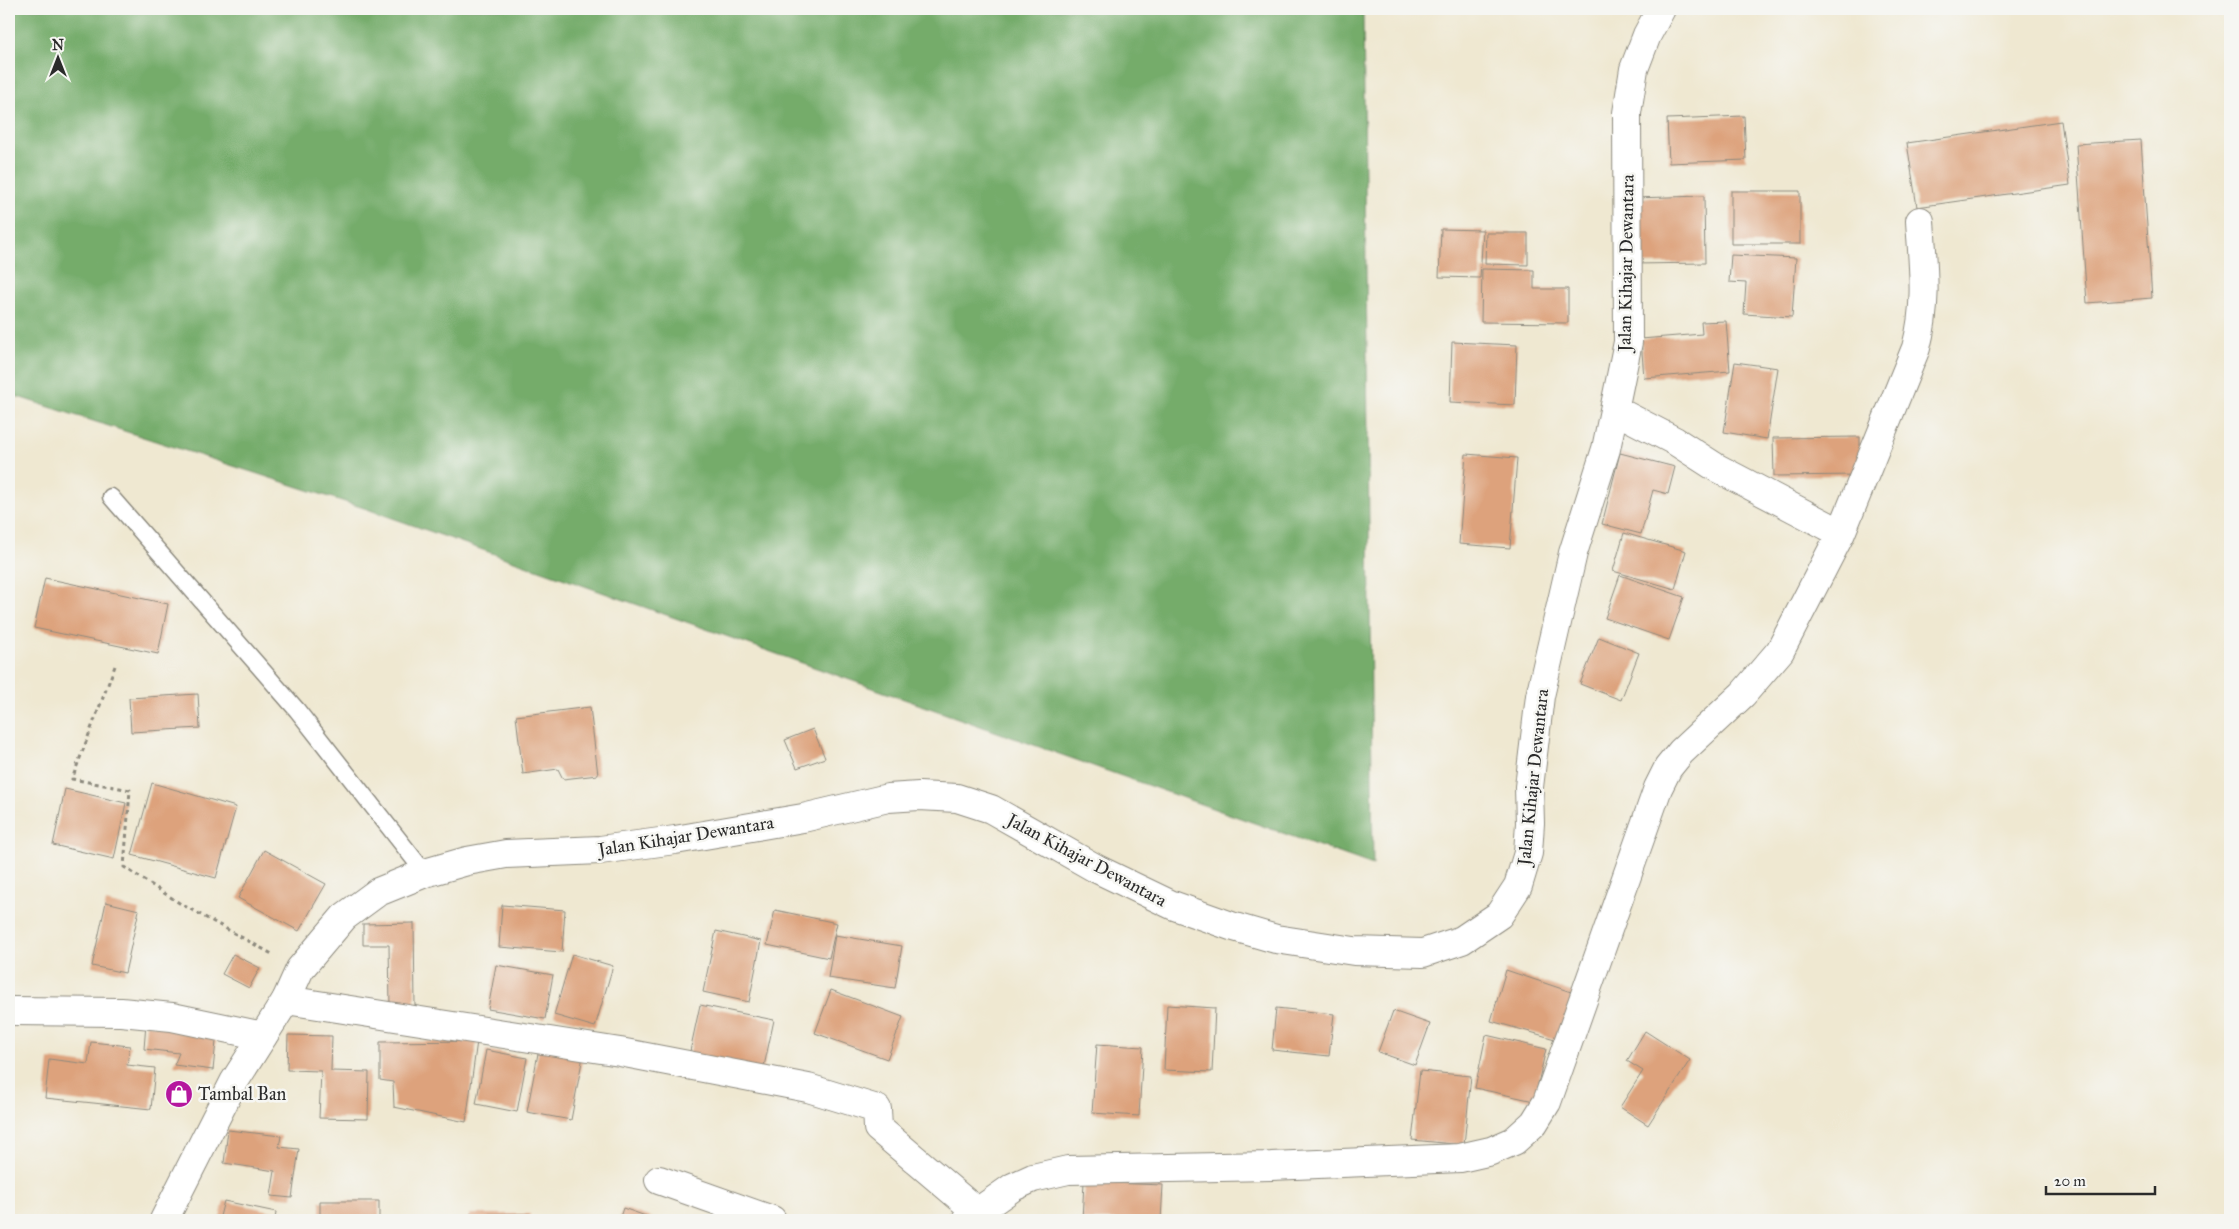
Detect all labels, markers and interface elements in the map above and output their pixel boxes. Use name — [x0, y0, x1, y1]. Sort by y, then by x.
north arrow — [32, 32, 82, 82]
text: N — [52, 37, 64, 54]
street label: Jalan Kihajar Dewantara — [1613, 174, 1640, 354]
street label: Jalan Kihajar Dewantara — [1513, 687, 1554, 869]
street label: Jalan Kihajar Dewantara — [1001, 808, 1171, 912]
street label: Jalan Kihajar Dewantara — [595, 811, 776, 862]
shop icon: Tambal Ban — [164, 1079, 194, 1109]
place label: Tambal Ban — [198, 1083, 286, 1105]
scale bar — [2046, 1164, 2155, 1196]
text: 20 m — [2054, 1172, 2086, 1190]

